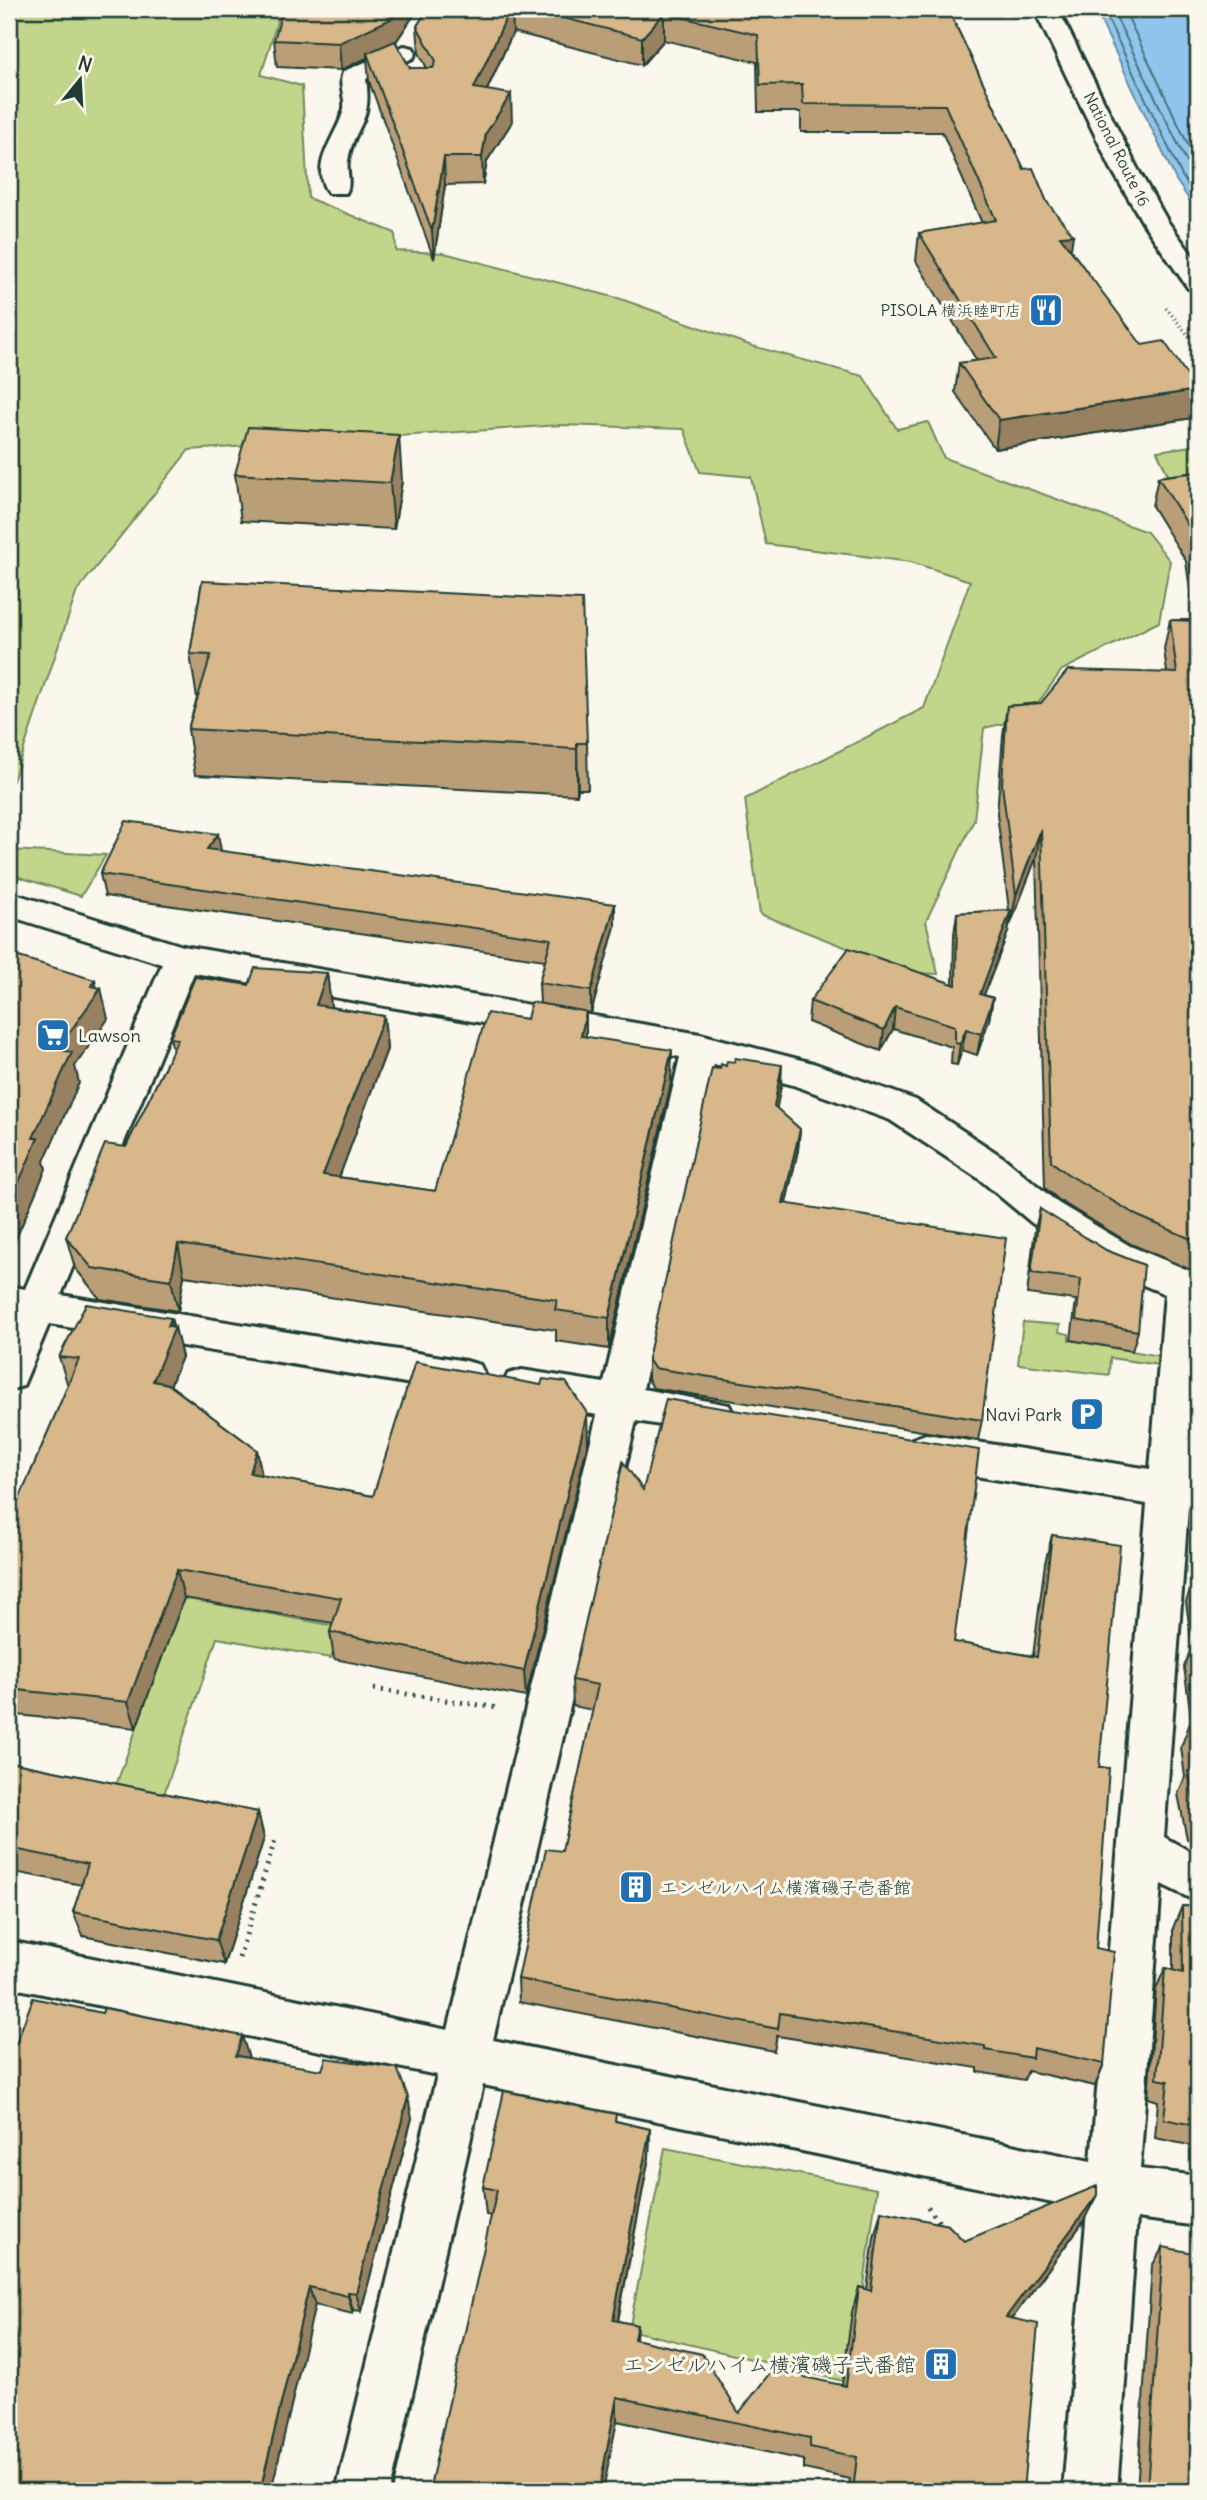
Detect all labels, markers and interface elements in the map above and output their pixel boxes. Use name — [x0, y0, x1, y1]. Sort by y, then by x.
north arrow — [46, 46, 116, 116]
text: N — [75, 50, 95, 77]
street label: National Route 16 — [1080, 89, 1154, 209]
restaurant icon: PISOLA 横浜睦町店 — [1027, 291, 1065, 329]
place label: PISOLA 横浜睦町店 — [880, 300, 1021, 320]
supermarket icon: Lawson — [34, 1016, 72, 1054]
place label: Lawson — [78, 1024, 141, 1047]
parking icon: Navi Park — [1068, 1395, 1106, 1433]
place label: Navi Park — [985, 1403, 1062, 1426]
building icon: エンゼルハイム横濱磯子壱番館 — [617, 1868, 655, 1906]
place label: エンゼルハイム横濱磯子壱番館 — [660, 1876, 911, 1899]
building icon: エンゼルハイム横濱磯子弐番館 — [922, 2345, 960, 2383]
place label: エンゼルハイム横濱磯子弐番館 — [623, 2351, 916, 2378]

